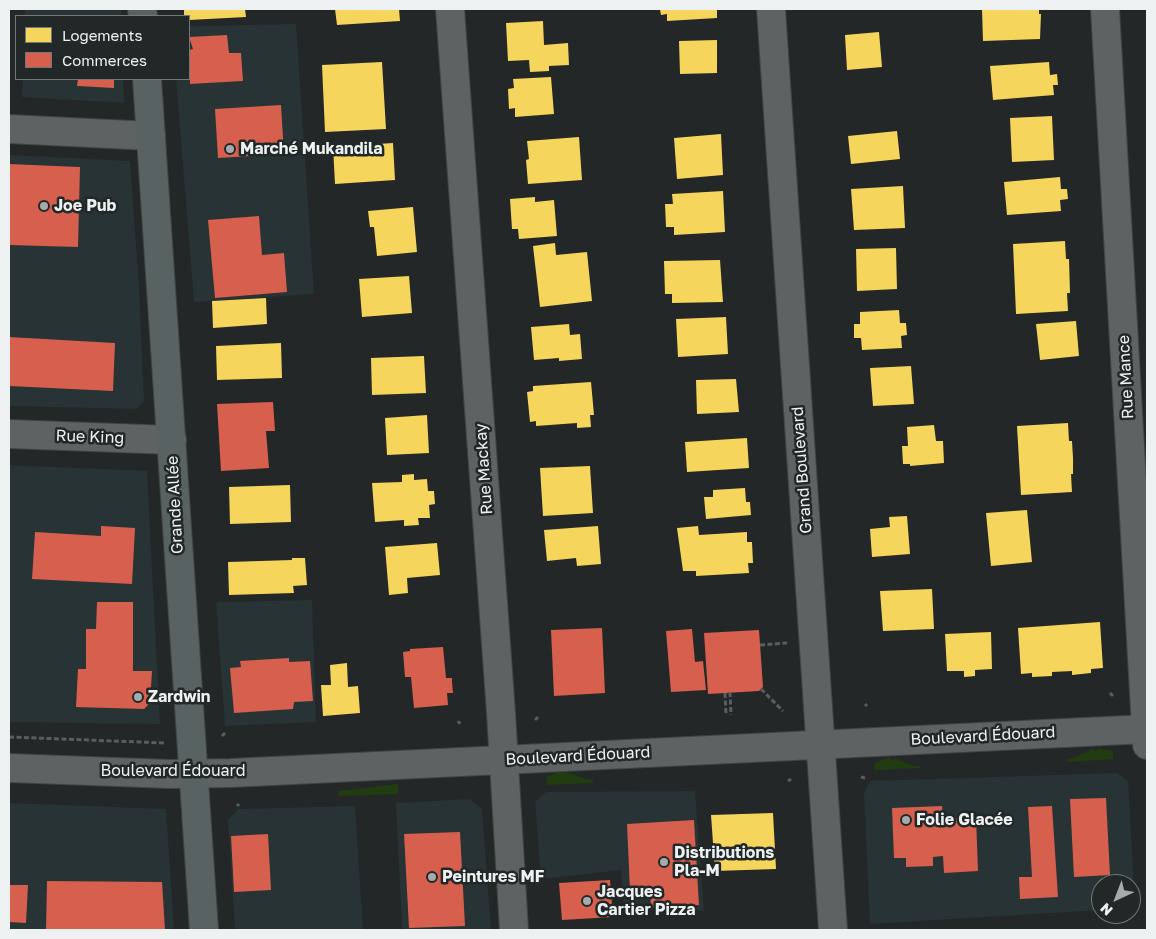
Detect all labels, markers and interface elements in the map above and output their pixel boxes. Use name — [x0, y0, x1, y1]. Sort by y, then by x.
legend — [15, 15, 190, 80]
text: Logements — [62, 26, 142, 44]
text: Commerces — [62, 51, 147, 69]
place label: Marché Mukandila — [240, 139, 383, 159]
marker: Marché Mukandila — [224, 143, 236, 155]
place label: Joe Pub — [54, 196, 116, 216]
marker: Joe Pub — [38, 200, 50, 212]
street label: Rue Mance — [1114, 334, 1138, 420]
street label: Grand Boulevard — [788, 406, 816, 534]
street label: Rue Mackay — [471, 423, 497, 515]
street label: Rue King — [55, 426, 125, 448]
street label: Grande Allée — [163, 455, 187, 555]
place label: Zardwin — [148, 687, 211, 707]
marker: Zardwin — [132, 691, 144, 703]
street label: Boulevard Édouard — [910, 723, 1056, 749]
street label: Boulevard Édouard — [505, 743, 651, 769]
street label: Boulevard Édouard — [100, 761, 246, 781]
place label: Folie Glacée — [916, 810, 1013, 830]
marker: Folie Glacée — [900, 814, 912, 826]
place label: Distributions Pla-M — [674, 843, 774, 881]
marker: Distributions Pla-M — [658, 856, 670, 868]
place label: Peintures MF — [442, 867, 544, 887]
marker: Peintures MF — [426, 871, 438, 883]
north arrow — [1091, 874, 1141, 924]
place label: Jacques Cartier Pizza — [597, 882, 696, 920]
marker: Jacques Cartier Pizza — [581, 895, 593, 907]
text: N — [1096, 900, 1116, 919]

